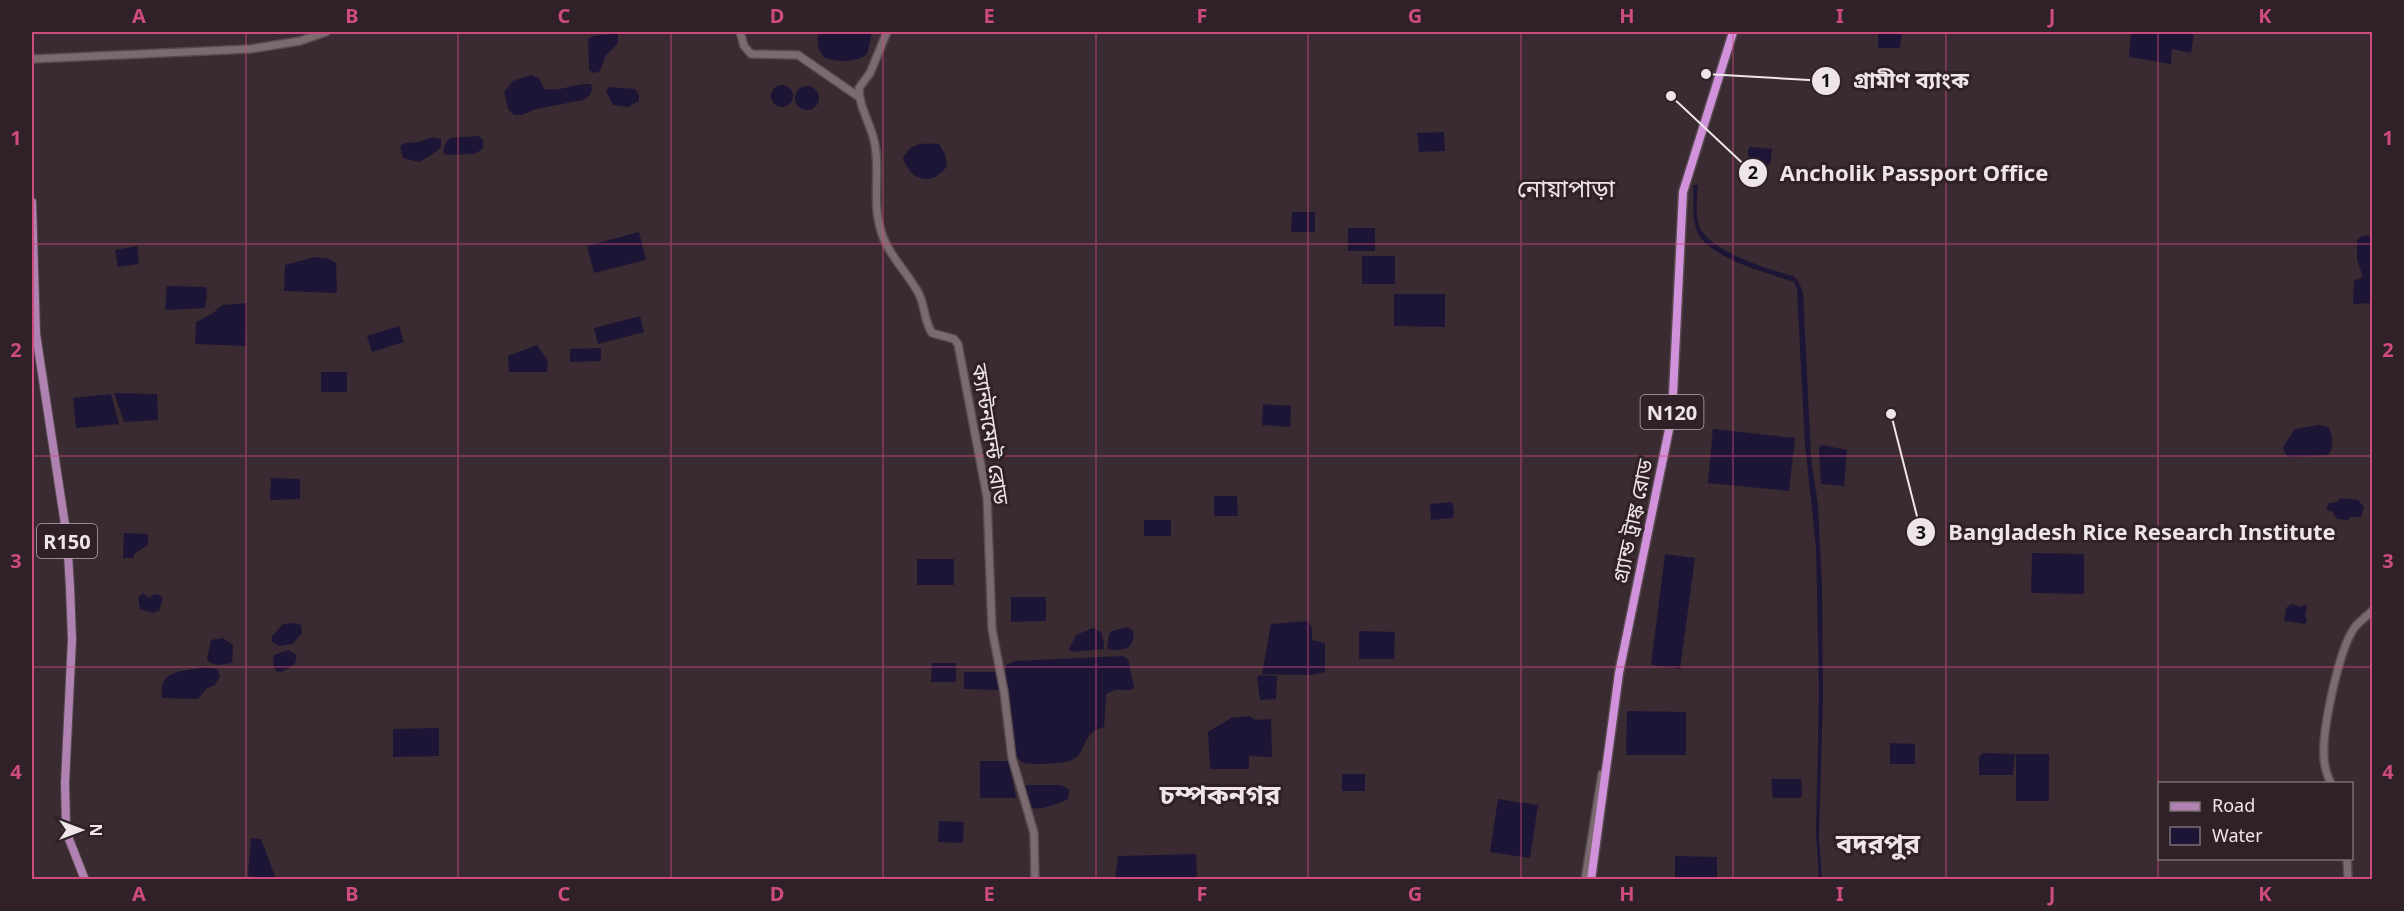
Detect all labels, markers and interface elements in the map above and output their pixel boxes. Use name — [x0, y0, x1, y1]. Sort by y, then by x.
text: A — [132, 2, 146, 29]
text: B — [345, 2, 359, 29]
text: C — [558, 2, 571, 29]
text: D — [770, 2, 784, 29]
text: E — [983, 2, 995, 29]
text: F — [1197, 2, 1207, 29]
text: G — [1408, 2, 1422, 29]
text: H — [1619, 2, 1635, 29]
text: I — [1836, 2, 1844, 29]
text: J — [2047, 2, 2055, 29]
text: K — [2258, 2, 2272, 29]
callout: গ্রামীণ ব্যাংক — [1811, 61, 1981, 101]
text: গ্রামীণ ব্যাংক — [1853, 64, 1970, 94]
text: 1 — [1821, 68, 1831, 92]
text: 1 — [10, 124, 22, 151]
text: 1 — [2382, 124, 2394, 151]
callout: Ancholik Passport Office — [1738, 153, 2060, 193]
text: Ancholik Passport Office — [1780, 157, 2048, 187]
text: 2 — [1748, 160, 1758, 184]
district label: নোয়াপাড়া — [1517, 171, 1616, 204]
text: 2 — [10, 336, 22, 363]
text: 2 — [2382, 336, 2394, 363]
street label: ক্যান্টনমেন্ট রোড — [966, 361, 1016, 508]
road number: N120 — [1640, 395, 1704, 429]
street label: গ্র্যান্ড ট্রাঙ্ক রোড — [1605, 456, 1659, 585]
callout: Bangladesh Rice Research Institute — [1906, 512, 2347, 552]
text: Bangladesh Rice Research Institute — [1948, 516, 2336, 546]
text: 3 — [1916, 520, 1926, 544]
road number: R150 — [37, 524, 97, 558]
text: 3 — [10, 547, 22, 574]
text: 3 — [2382, 547, 2394, 574]
text: 4 — [10, 758, 22, 785]
text: 4 — [2382, 758, 2394, 785]
district label: চম্পকনগর — [1159, 775, 1281, 812]
legend — [2158, 782, 2353, 860]
text: Road — [2212, 793, 2255, 817]
north arrow — [51, 800, 111, 860]
text: N — [85, 823, 107, 837]
text: Water — [2212, 823, 2263, 847]
district label: বদরপুর — [1835, 824, 1921, 861]
text: A — [132, 880, 146, 907]
text: B — [345, 880, 359, 907]
text: C — [558, 880, 571, 907]
text: D — [770, 880, 784, 907]
text: E — [983, 880, 995, 907]
text: F — [1197, 880, 1207, 907]
text: G — [1408, 880, 1422, 907]
text: H — [1619, 880, 1635, 907]
text: I — [1836, 880, 1844, 907]
text: J — [2047, 880, 2055, 907]
text: K — [2258, 880, 2272, 907]

